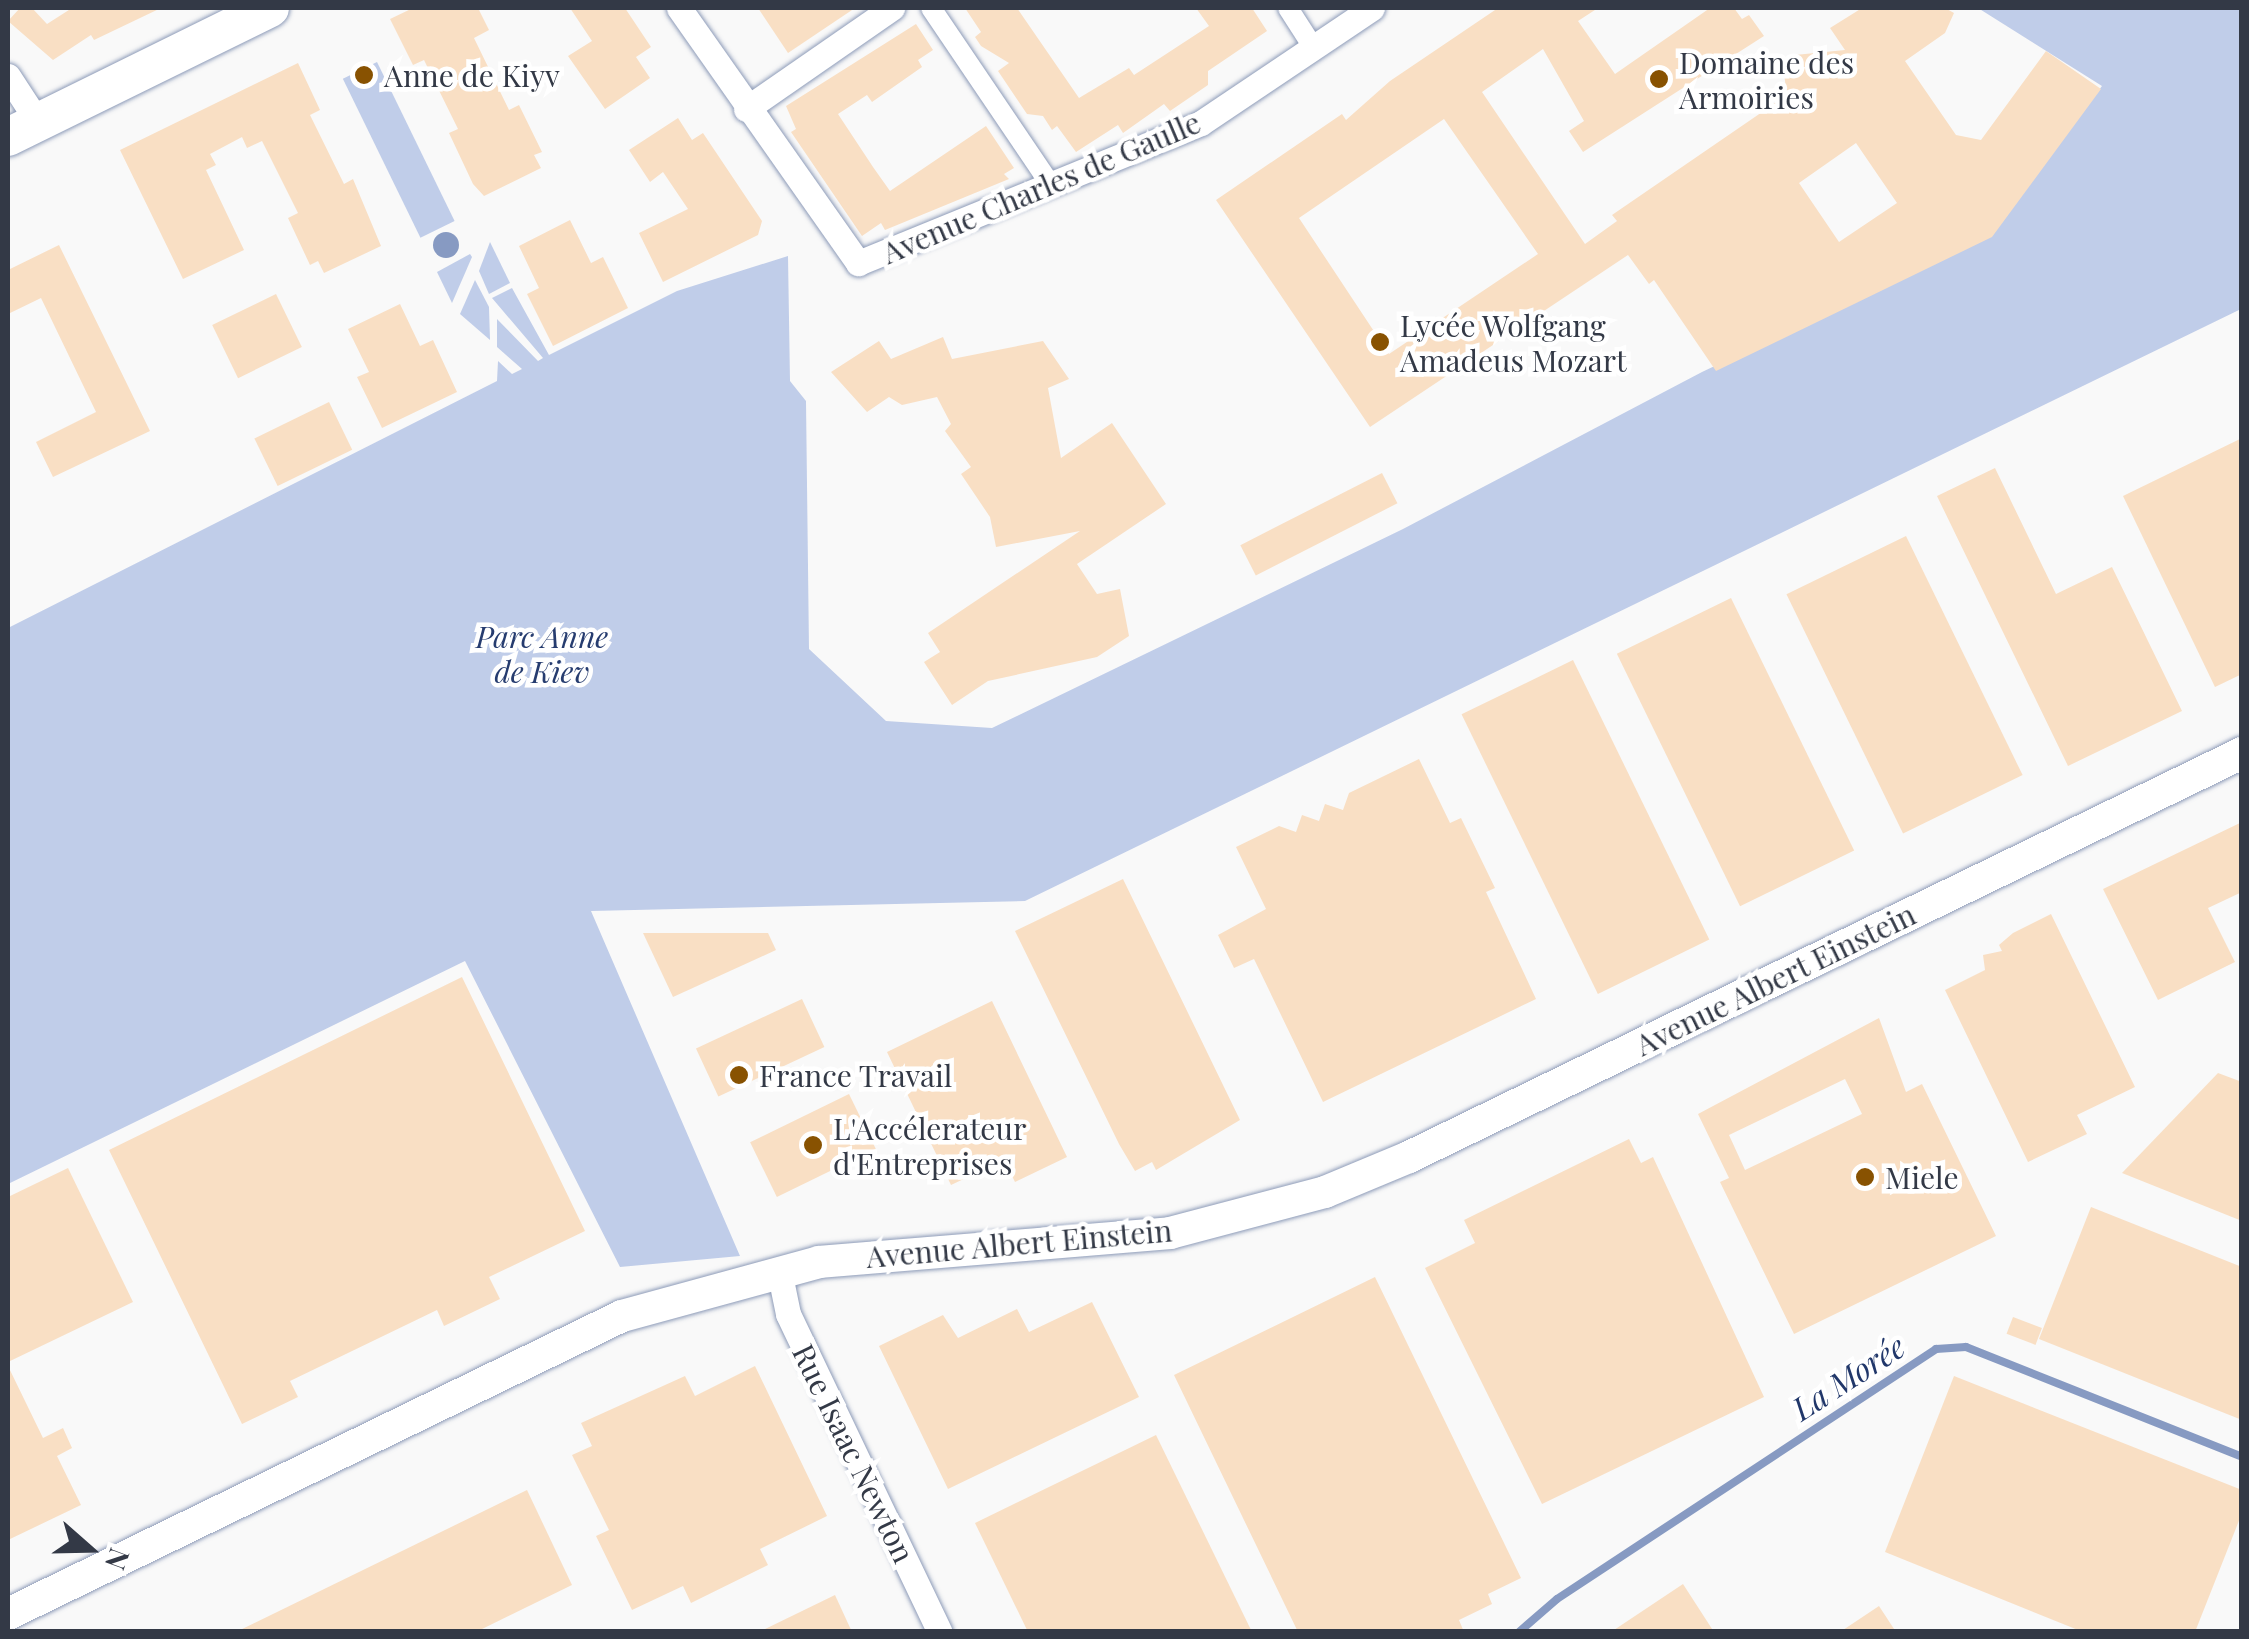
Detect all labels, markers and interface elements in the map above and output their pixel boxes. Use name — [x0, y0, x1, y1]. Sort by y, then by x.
place label: Domaine des Armoiries — [1679, 44, 1854, 114]
place label: Anne de Kiyv — [384, 57, 560, 93]
marker: Anne de Kiyv — [353, 64, 375, 86]
marker: Domaine des Armoiries — [1648, 68, 1670, 90]
street label: Avenue Charles de Gaulle — [876, 104, 1206, 270]
place label: Lycée Wolfgang Amadeus Mozart — [1400, 307, 1627, 378]
marker: Lycée Wolfgang Amadeus Mozart — [1369, 331, 1391, 353]
park label: Parc Anne de Kiev — [476, 618, 608, 688]
street label: Avenue Albert Einstein — [1629, 895, 1921, 1063]
place label: France Travail — [759, 1057, 953, 1093]
marker: France Travail — [728, 1064, 750, 1086]
place label: L'Accélerateur d'Entreprises — [833, 1110, 1026, 1180]
marker: L'Accélerateur d'Entreprises — [802, 1134, 824, 1156]
place label: Miele — [1885, 1159, 1959, 1195]
marker: Miele — [1854, 1166, 1876, 1188]
street label: Avenue Albert Einstein — [864, 1212, 1174, 1274]
water label: La Morée — [1784, 1326, 1912, 1428]
street label: Rue Isaac Newton — [786, 1338, 922, 1568]
north arrow — [40, 1499, 140, 1599]
text: N — [98, 1544, 140, 1575]

